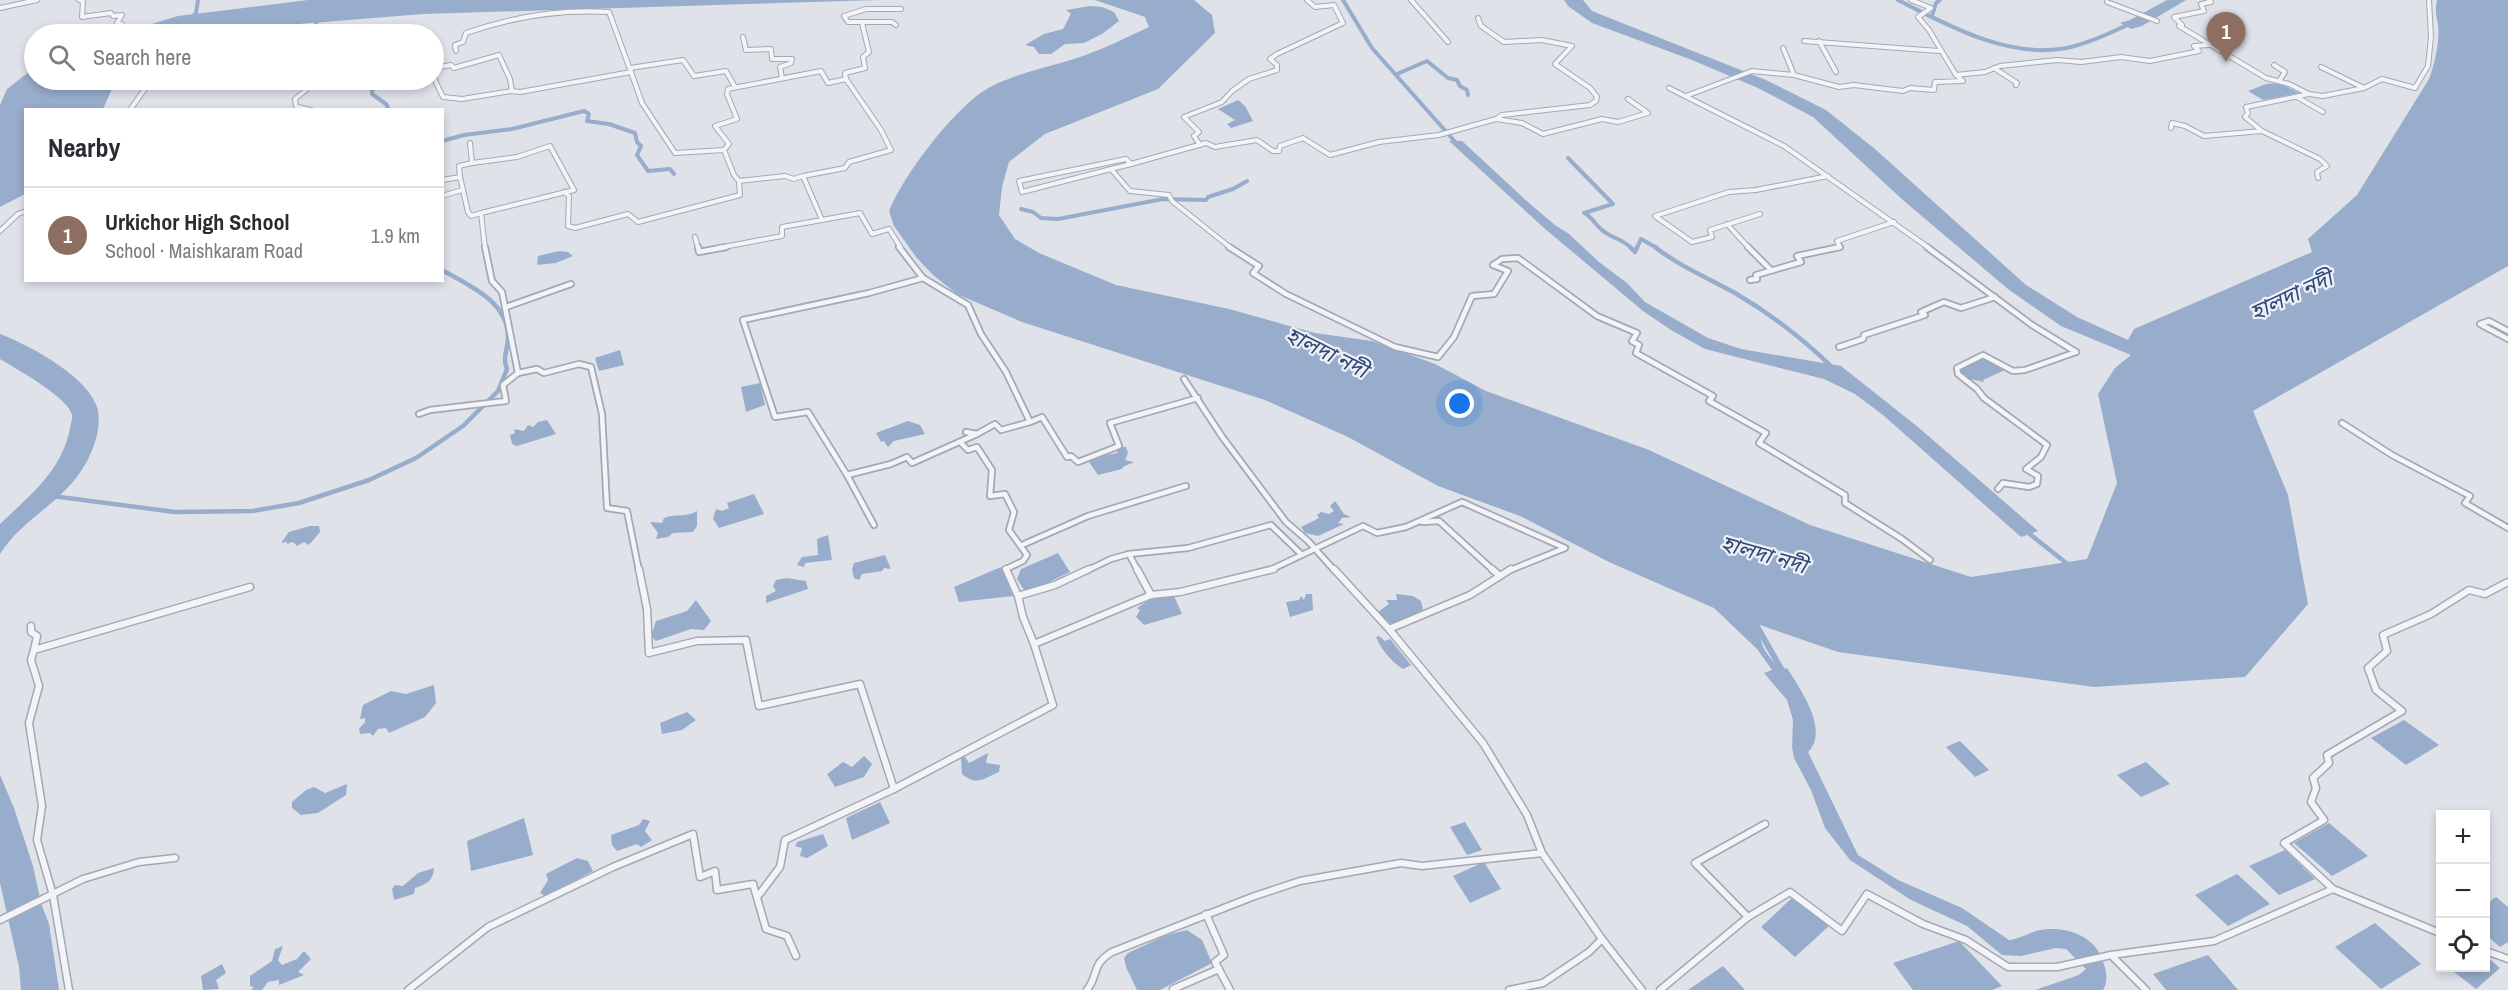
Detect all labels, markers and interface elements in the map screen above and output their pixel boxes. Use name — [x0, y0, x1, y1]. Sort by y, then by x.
pin: 1 — [2206, 13, 2246, 62]
search box — [24, 24, 444, 90]
icon: search — [45, 41, 78, 74]
text: Search here — [93, 42, 191, 72]
text: Nearby — [48, 130, 120, 165]
text: Urkichor High School — [105, 207, 289, 237]
text: 1 — [63, 222, 72, 249]
text: 1.9 km — [371, 222, 420, 249]
text: School · Maishkaram Road — [105, 237, 303, 264]
water label: হালদা নদী — [2245, 261, 2341, 327]
water label: হালদা নদী — [1281, 319, 1377, 387]
your location — [1445, 389, 1474, 418]
water label: হালদা নদী — [1718, 527, 1814, 582]
map controls — [2436, 810, 2490, 972]
button: + — [2436, 810, 2490, 864]
button: − — [2436, 864, 2490, 918]
button: locate — [2436, 918, 2490, 972]

